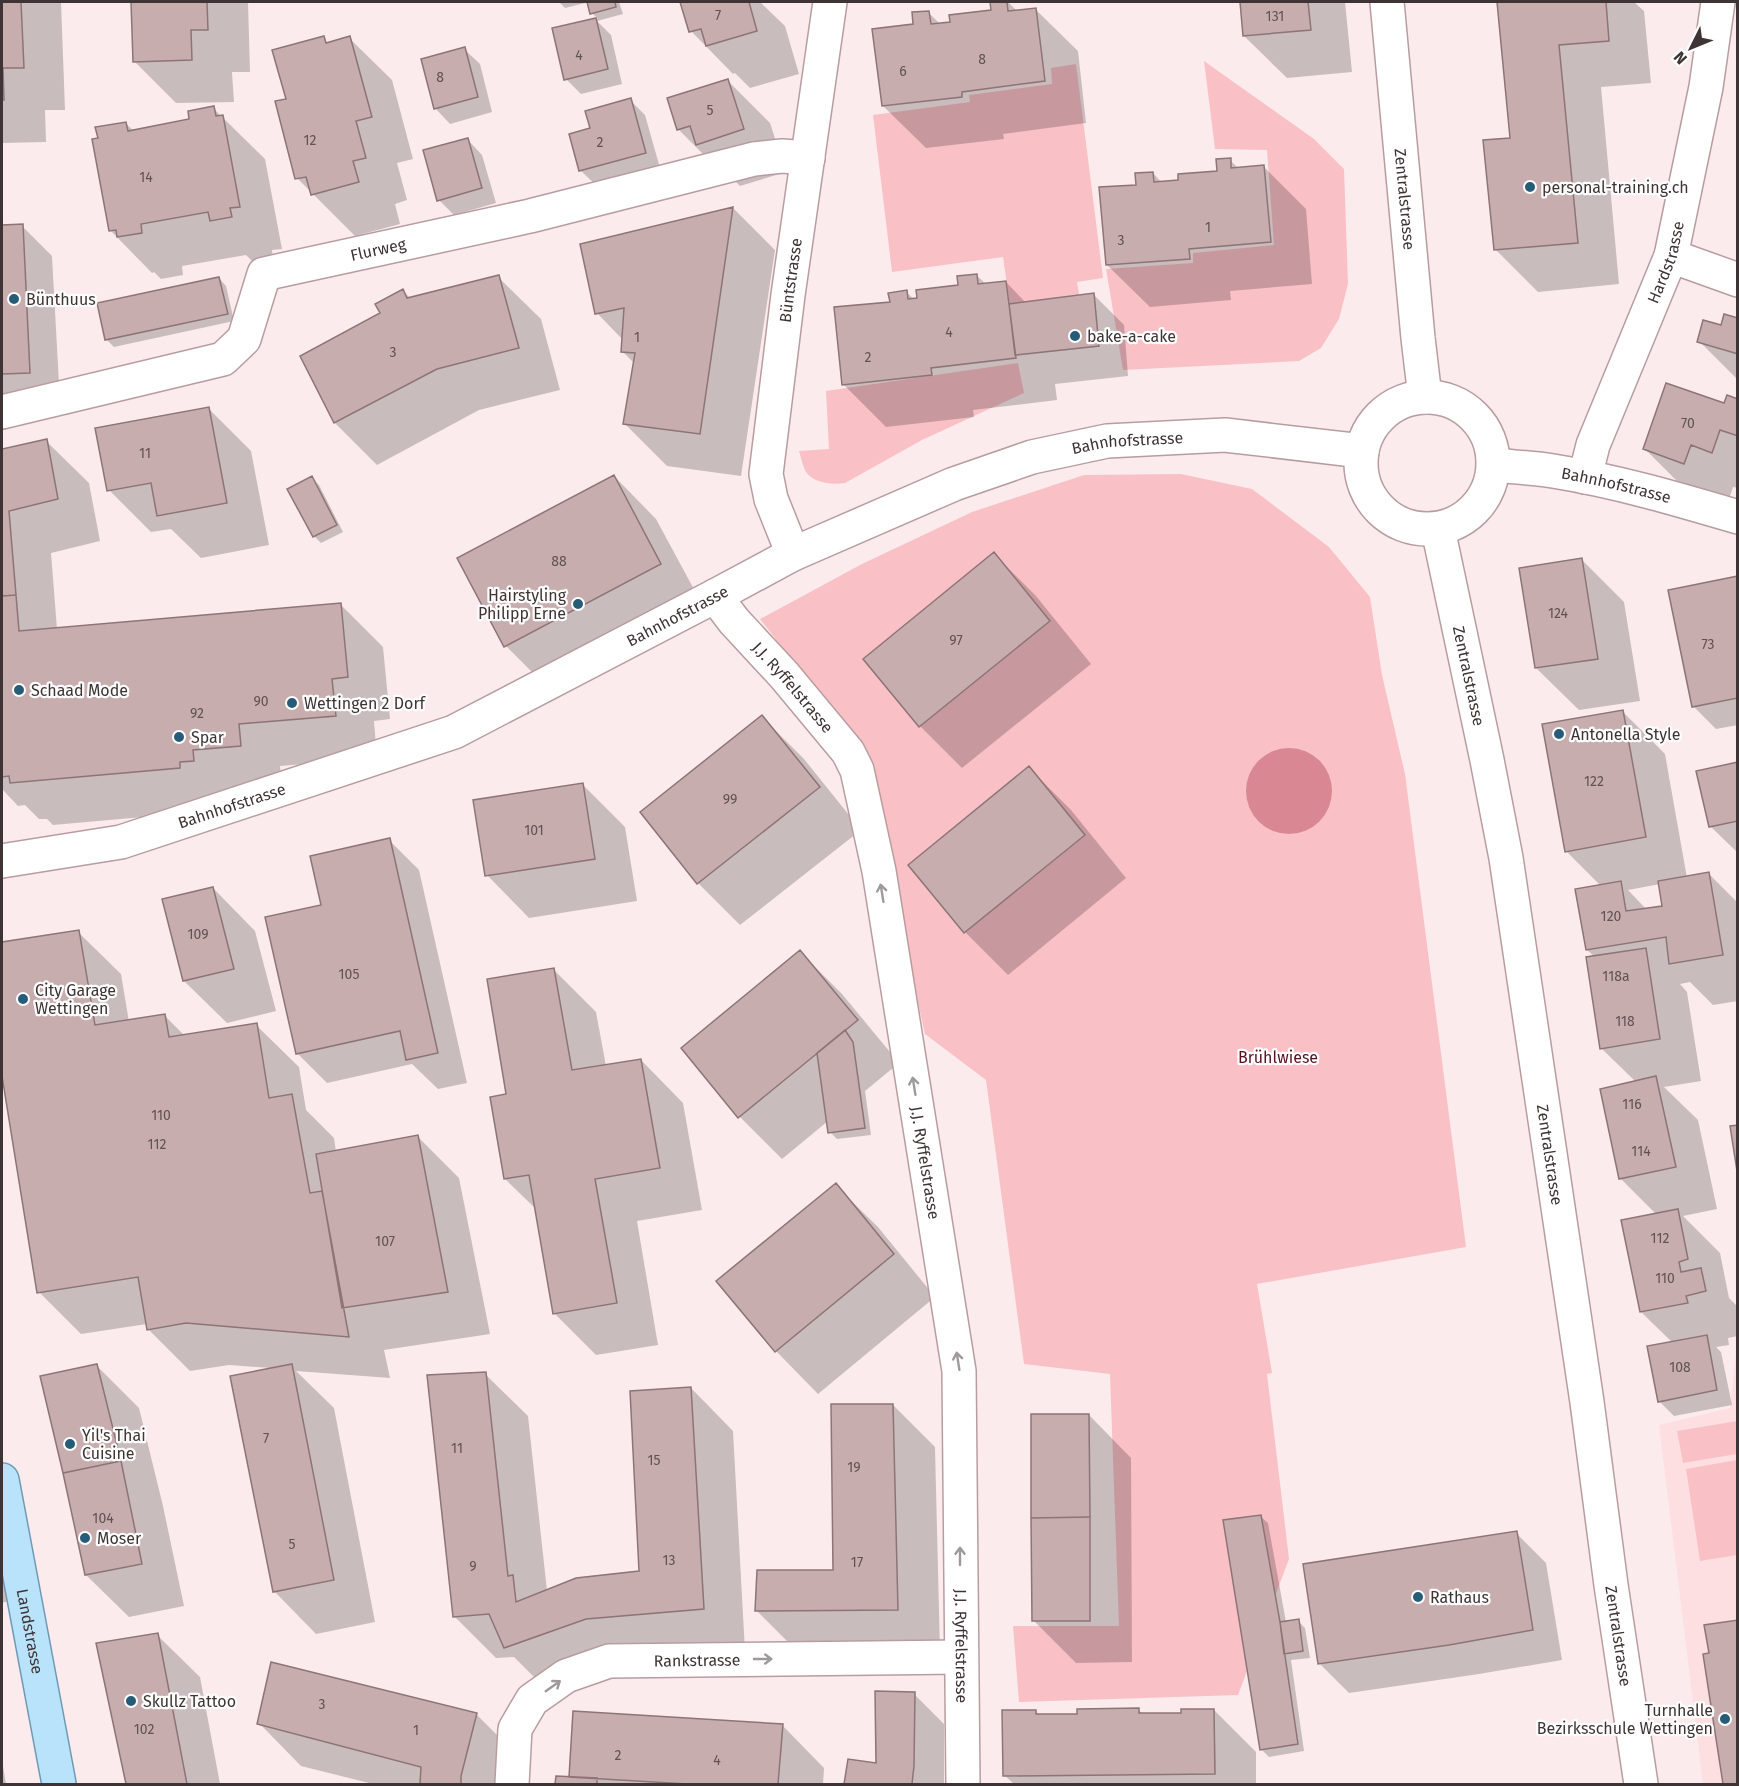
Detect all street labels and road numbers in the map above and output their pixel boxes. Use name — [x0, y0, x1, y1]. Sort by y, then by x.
street label: Zentralstrasse — [1391, 148, 1419, 251]
street label: Hardstrasse — [1643, 219, 1687, 306]
street label: Flurweg — [348, 234, 408, 264]
street label: Büntstrasse — [775, 237, 806, 324]
street label: Bahnhofstrasse — [1070, 428, 1184, 458]
street label: Bahnhofstrasse — [1560, 463, 1673, 507]
street label: Bahnhofstrasse — [623, 581, 731, 650]
street label: Zentralstrasse — [1449, 624, 1489, 727]
street label: J.J. Ryffelstrasse — [748, 638, 837, 737]
street label: Bahnhofstrasse — [175, 779, 288, 832]
street label: Zentralstrasse — [1533, 1103, 1567, 1206]
street label: J.J. Ryffelstrasse — [907, 1105, 944, 1221]
street label: Zentralstrasse — [1602, 1584, 1636, 1688]
street label: Landstrasse — [13, 1587, 48, 1676]
street label: J.J. Ryffelstrasse — [952, 1589, 972, 1703]
street label: Rankstrasse — [654, 1650, 741, 1670]

